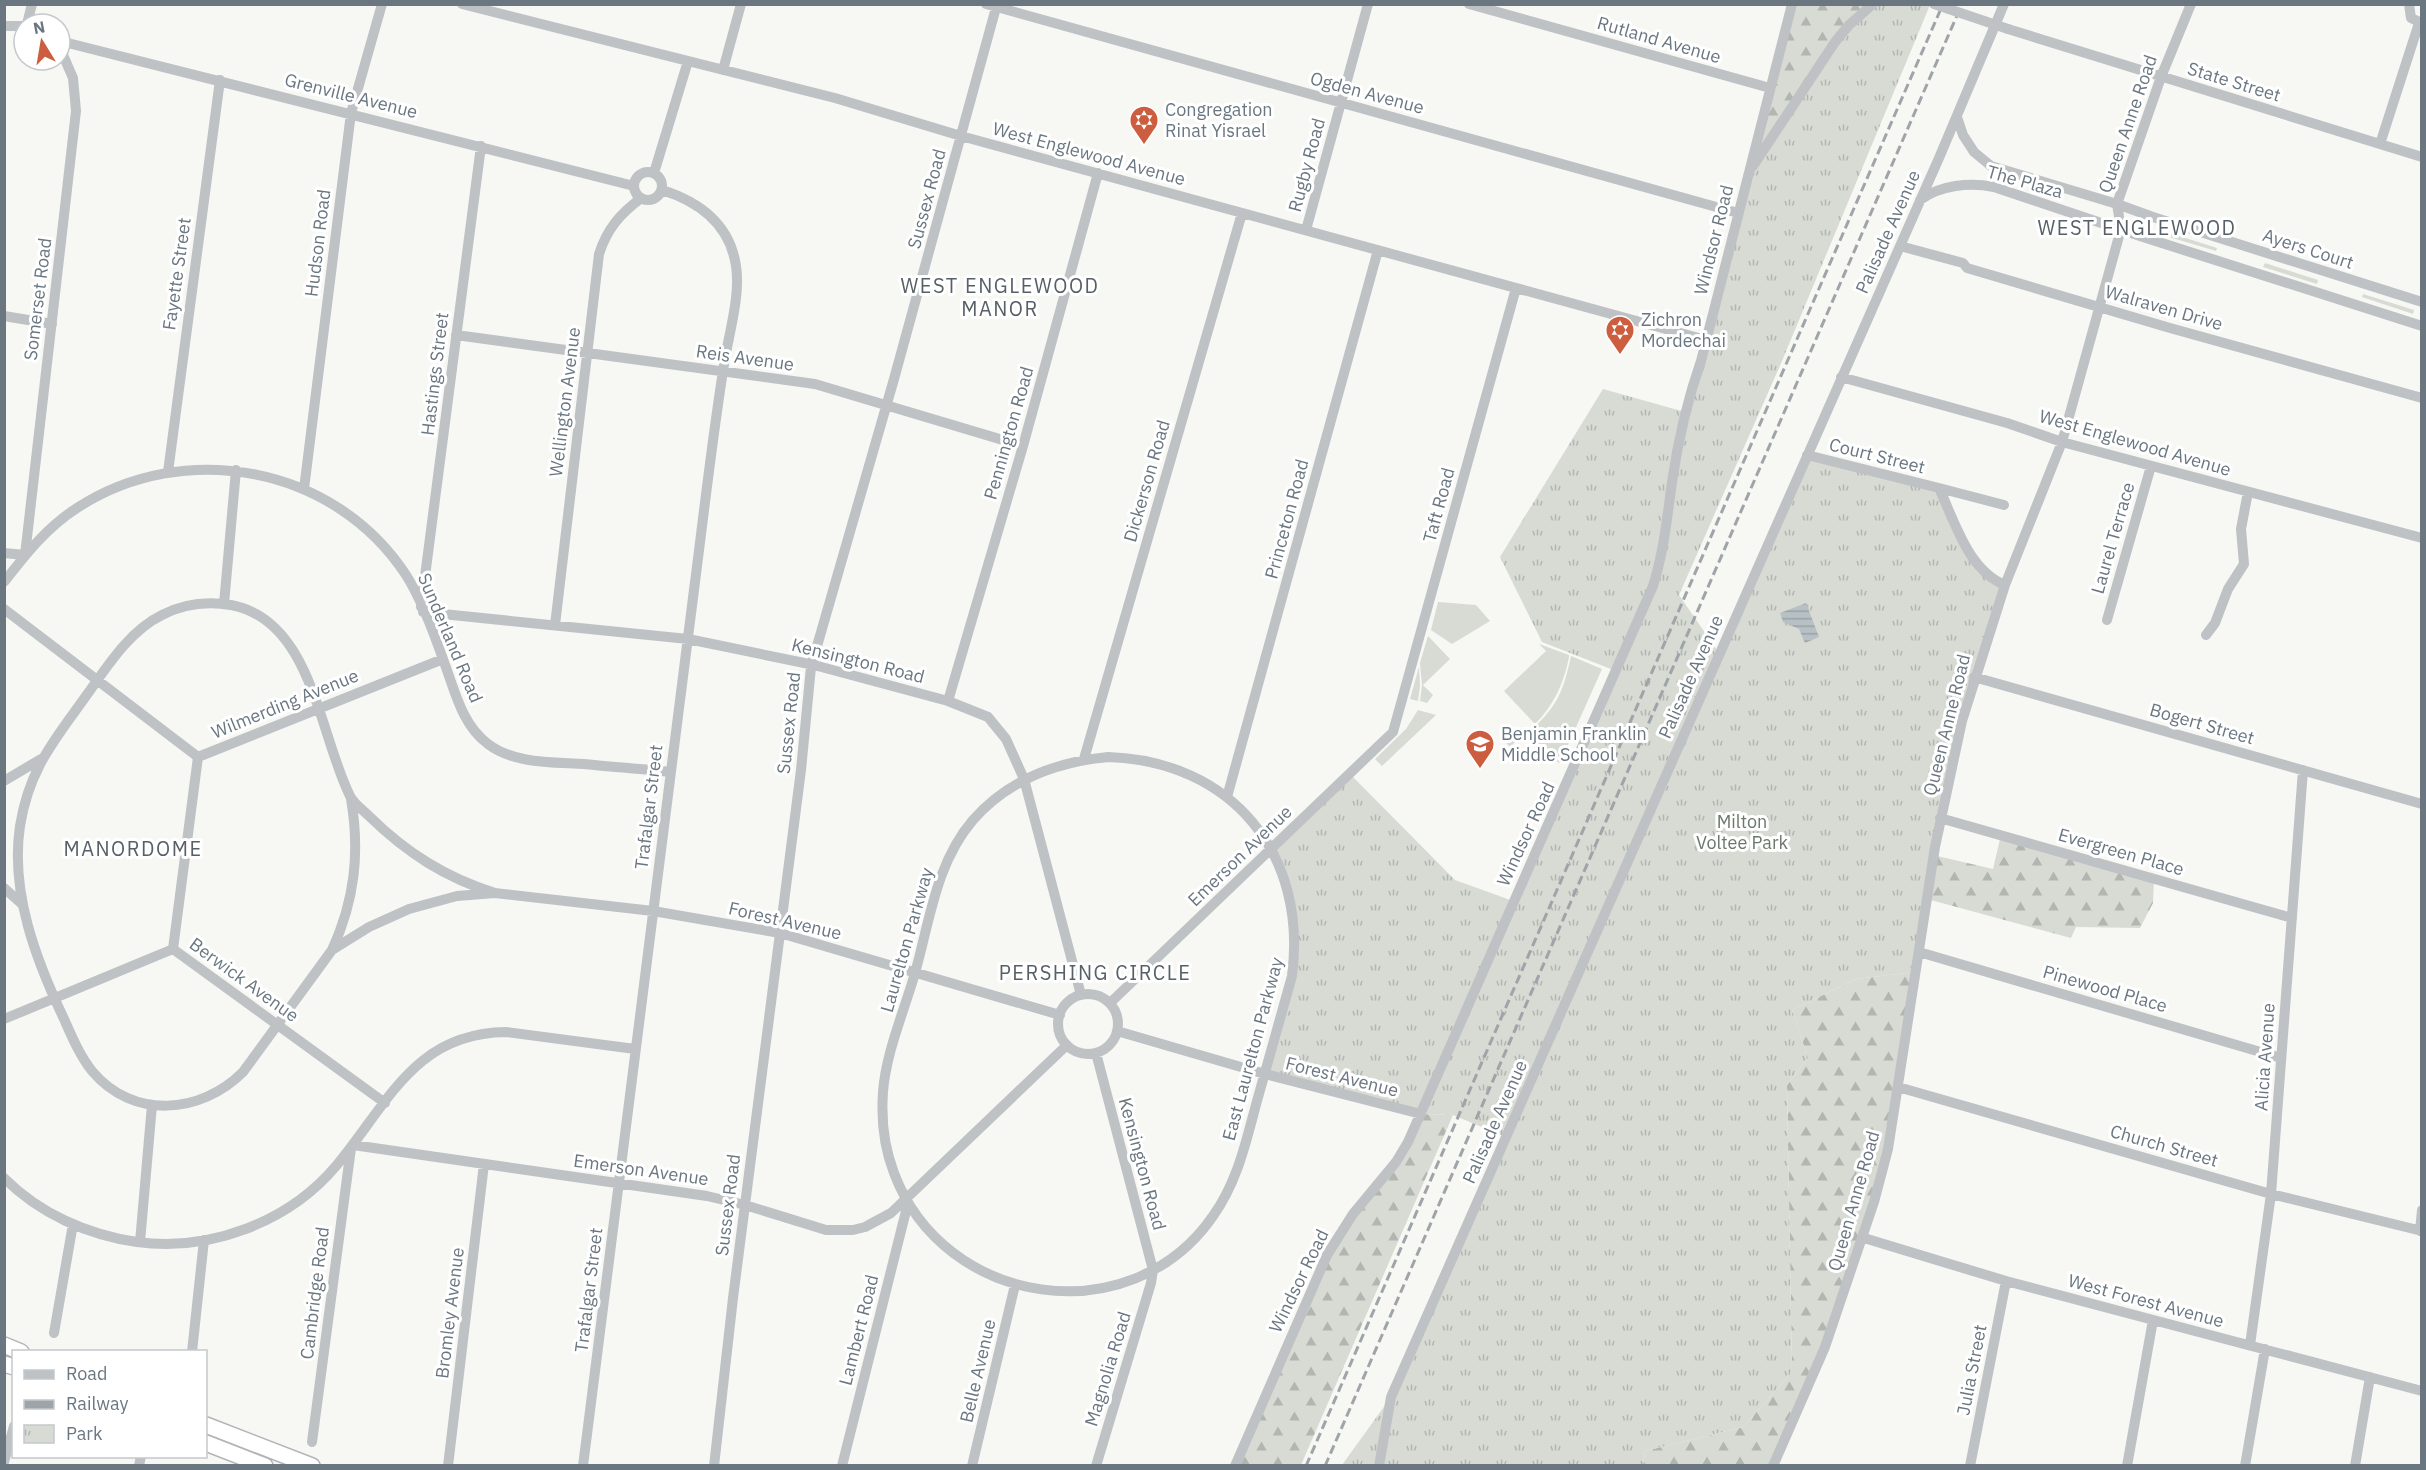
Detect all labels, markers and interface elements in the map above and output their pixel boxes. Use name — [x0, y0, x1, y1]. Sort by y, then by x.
street label: Rutland Avenue — [1595, 11, 1724, 68]
north arrow — [12, 12, 72, 72]
text: N — [32, 16, 47, 38]
street label: Queen Anne Road — [2093, 52, 2162, 196]
street label: State Street — [2185, 56, 2283, 107]
street label: Ogden Avenue — [1308, 66, 1427, 119]
street label: Grenville Avenue — [282, 68, 420, 123]
place label: Congregation Rinat Yisrael — [1165, 98, 1273, 142]
synagogue icon: Congregation Rinat Yisrael — [1128, 104, 1160, 146]
street label: Rugby Road — [1283, 115, 1330, 214]
street label: West Englewood Avenue — [990, 117, 1188, 190]
street label: Sussex Road — [902, 146, 951, 251]
street label: The Plaza — [1984, 160, 2066, 203]
street label: Palisade Avenue — [1850, 166, 1925, 297]
street label: Windsor Road — [1689, 183, 1738, 297]
street label: Hudson Road — [300, 188, 336, 298]
district label: WEST ENGLEWOOD — [2038, 214, 2236, 241]
street label: Fayette Street — [157, 216, 196, 332]
street label: Ayers Court — [2260, 223, 2356, 274]
street label: Somerset Road — [19, 236, 56, 362]
district label: WEST ENGLEWOOD MANOR — [901, 272, 1099, 322]
street label: Walraven Drive — [2103, 280, 2226, 335]
place label: Zichron Mordechai — [1641, 308, 1726, 352]
street label: Hastings Street — [416, 311, 453, 437]
synagogue icon: Zichron Mordechai — [1604, 314, 1636, 356]
street label: Wellington Avenue — [544, 326, 585, 478]
street label: Reis Avenue — [695, 339, 796, 376]
street label: Pennington Road — [979, 364, 1038, 502]
street label: West Englewood Avenue — [2037, 404, 2234, 481]
street label: Dickerson Road — [1118, 417, 1175, 545]
street label: Court Street — [1827, 432, 1928, 479]
street label: Princeton Road — [1259, 456, 1314, 581]
street label: Taft Road — [1418, 465, 1460, 545]
street label: Laurel Terrace — [2086, 479, 2139, 596]
street label: Sunderland Road — [413, 570, 488, 706]
street label: Palisade Avenue — [1653, 611, 1728, 742]
street label: Kensington Road — [789, 633, 927, 688]
street label: Queen Anne Road — [1918, 652, 1975, 798]
street label: Wilmerding Avenue — [208, 664, 362, 744]
street label: Sussex Road — [772, 671, 805, 775]
street label: Bogert Street — [2147, 698, 2257, 749]
place label: Benjamin Franklin Middle School — [1501, 722, 1647, 766]
school or university icon: Benjamin Franklin Middle School — [1464, 728, 1496, 770]
street label: Trafalgar Street — [629, 743, 668, 871]
street label: Windsor Road — [1491, 778, 1560, 890]
street label: Emerson Avenue — [1183, 800, 1297, 911]
park label: Milton Voltee Park — [1696, 810, 1789, 854]
street label: Evergreen Place — [2056, 823, 2187, 880]
district label: MANORDOME — [63, 835, 203, 862]
street label: Laurelton Parkway — [875, 865, 938, 1015]
street label: Forest Avenue — [726, 896, 844, 945]
street label: Berwick Avenue — [185, 932, 304, 1027]
street label: East Laurelton Parkway — [1217, 955, 1288, 1143]
district label: PERSHING CIRCLE — [999, 959, 1191, 986]
street label: Pinewood Place — [2040, 960, 2170, 1017]
street label: Alicia Avenue — [2249, 1002, 2280, 1112]
street label: Forest Avenue — [1283, 1051, 1401, 1102]
street label: Palisade Avenue — [1457, 1056, 1532, 1187]
street label: Kensington Road — [1114, 1095, 1171, 1233]
street label: Church Street — [2108, 1119, 2221, 1172]
street label: Queen Anne Road — [1823, 1128, 1885, 1274]
street label: Emerson Avenue — [572, 1149, 710, 1190]
street label: Sussex Road — [710, 1153, 745, 1257]
street label: Cambridge Road — [295, 1225, 334, 1361]
street label: Windsor Road — [1264, 1225, 1334, 1336]
street label: Trafalgar Street — [569, 1226, 608, 1354]
street label: Bromley Avenue — [430, 1246, 469, 1380]
street label: West Forest Avenue — [2066, 1269, 2227, 1332]
street label: Lambert Road — [834, 1272, 883, 1388]
street label: Magnolia Road — [1079, 1309, 1136, 1429]
street label: Belle Avenue — [954, 1317, 1001, 1425]
street label: Julia Street — [1951, 1323, 1992, 1417]
legend — [12, 1350, 207, 1458]
text: Road — [66, 1362, 107, 1385]
text: Railway — [66, 1392, 128, 1415]
text: Park — [66, 1422, 103, 1445]

